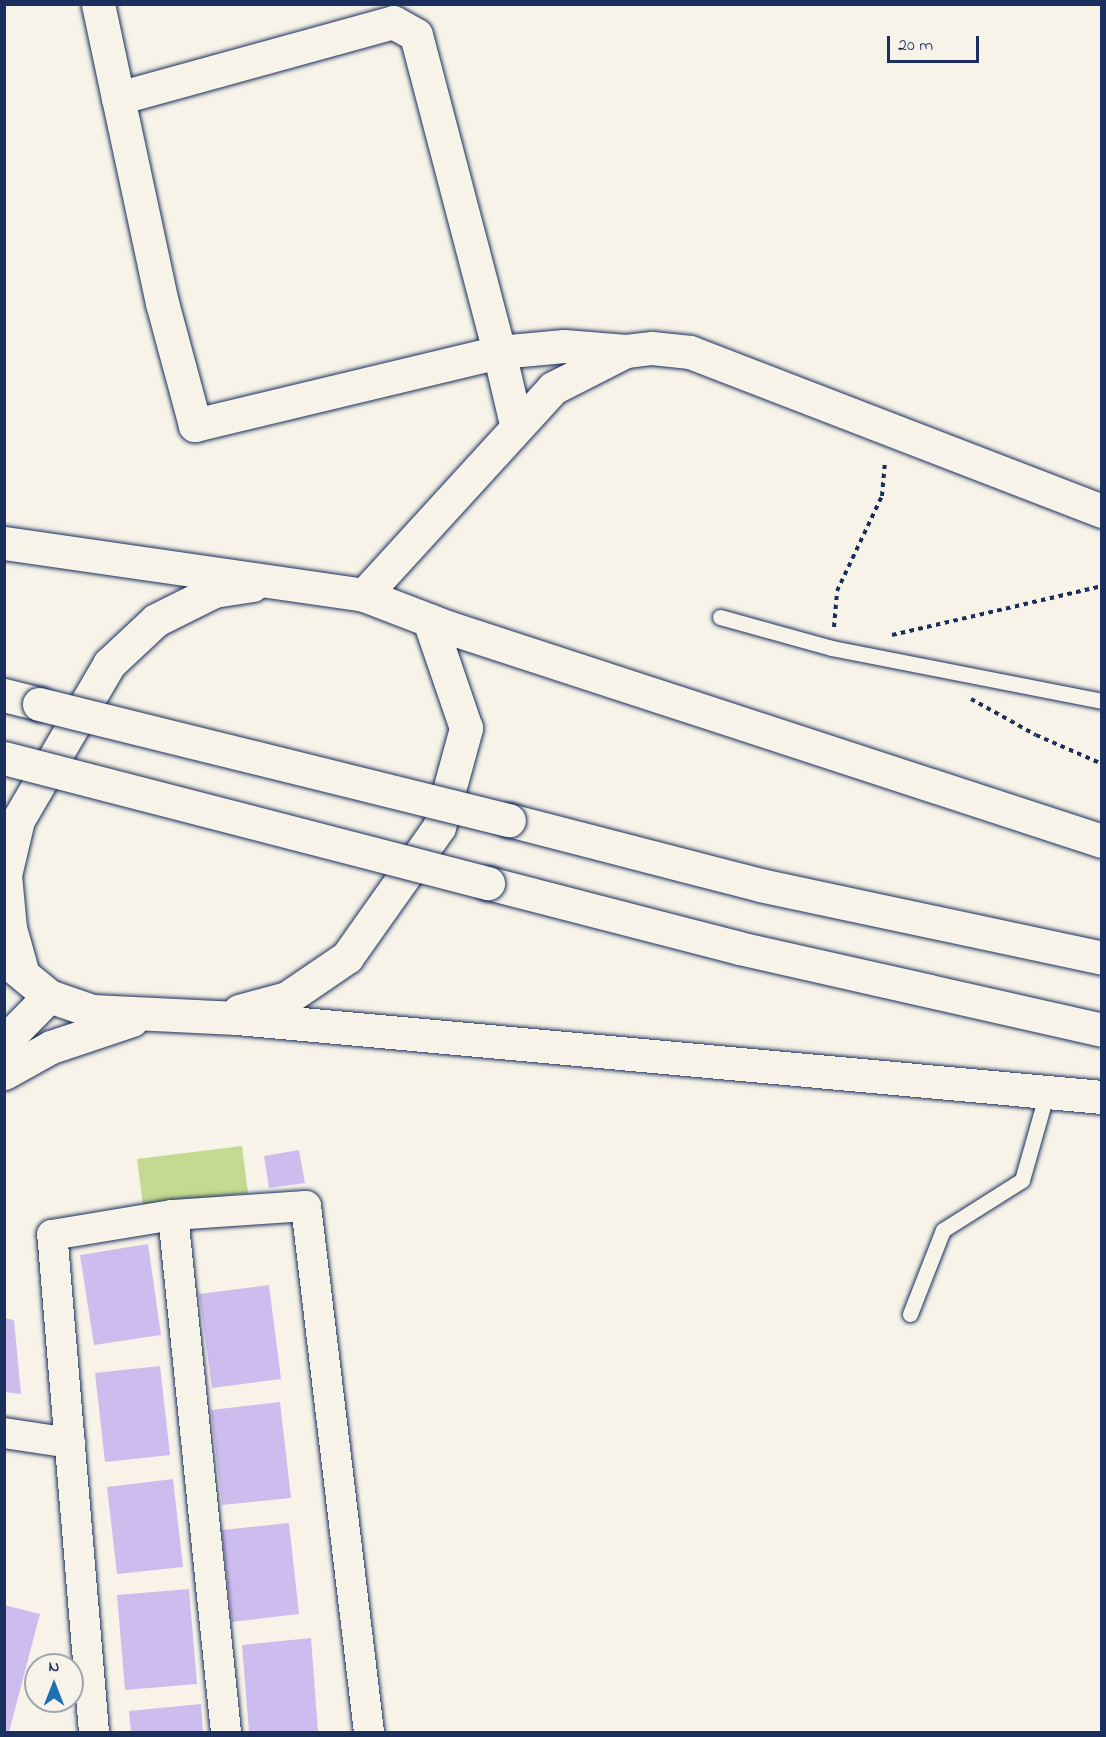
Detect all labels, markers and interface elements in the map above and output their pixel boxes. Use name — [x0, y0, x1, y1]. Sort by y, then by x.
scale bar — [890, 24, 982, 62]
text: 20 m — [898, 33, 933, 59]
north arrow — [24, 1653, 84, 1713]
text: N — [49, 1655, 59, 1679]

